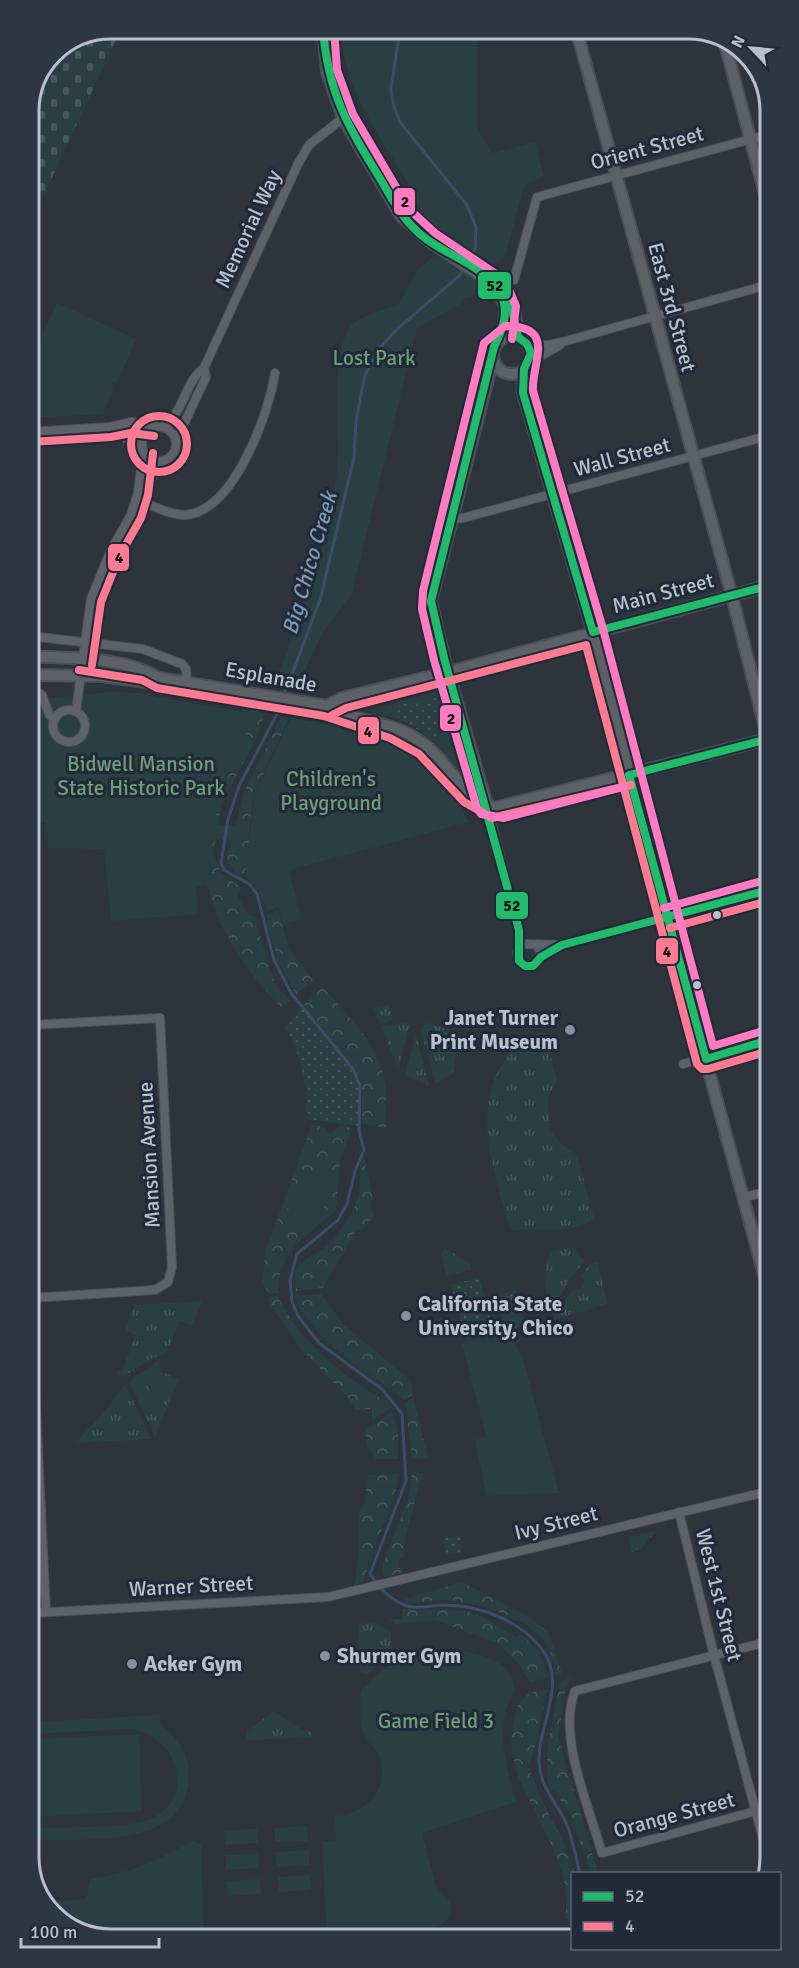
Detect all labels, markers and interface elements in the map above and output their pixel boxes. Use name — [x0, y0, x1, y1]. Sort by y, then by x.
north arrow — [721, 18, 781, 78]
text: N — [727, 32, 750, 51]
street label: Orient Street — [587, 120, 707, 176]
street label: Memorial Way — [209, 166, 287, 292]
line badge: 2 — [393, 187, 416, 216]
text: 2 — [401, 192, 409, 212]
street label: East 3rd Street — [642, 239, 702, 375]
line badge: 52 — [477, 271, 512, 300]
text: 52 — [486, 276, 504, 296]
park label: Lost Park — [333, 345, 416, 371]
street label: Wall Street — [571, 432, 673, 482]
water label: Big Chico Creek — [276, 487, 343, 638]
line badge: 4 — [107, 543, 130, 572]
text: 4 — [115, 548, 124, 568]
street label: Main Street — [609, 567, 717, 619]
street label: Esplanade — [223, 656, 319, 698]
line badge: 2 — [439, 704, 462, 732]
text: 2 — [447, 709, 455, 729]
line badge: 4 — [357, 716, 380, 745]
text: 4 — [364, 722, 373, 742]
park label: Bidwell Mansion State Historic Park — [57, 751, 225, 801]
park label: Children's Playground — [280, 766, 382, 816]
line badge: 52 — [495, 891, 529, 920]
text: 52 — [503, 896, 521, 916]
unlabelled marker — [711, 909, 723, 921]
line badge: 4 — [655, 937, 679, 965]
text: 4 — [663, 942, 672, 962]
unlabelled marker — [691, 979, 703, 991]
place label: Janet Turner Print Museum — [430, 1005, 559, 1055]
marker: Janet Turner Print Museum — [563, 1023, 577, 1037]
street label: Mansion Avenue — [132, 1081, 166, 1229]
place label: California State University, Chico — [418, 1291, 573, 1341]
marker: California State University, Chico — [399, 1309, 413, 1323]
street label: Ivy Street — [512, 1500, 600, 1546]
street label: West 1st Street — [690, 1526, 748, 1664]
street label: Warner Street — [128, 1570, 254, 1602]
place label: Shurmer Gym — [337, 1643, 461, 1669]
marker: Shurmer Gym — [318, 1649, 332, 1663]
place label: Acker Gym — [144, 1651, 242, 1677]
marker: Acker Gym — [125, 1657, 139, 1671]
park label: Game Field 3 — [378, 1708, 494, 1734]
street label: Orange Street — [611, 1786, 737, 1844]
legend — [571, 1872, 781, 1950]
text: 52 — [625, 1885, 644, 1907]
scale bar — [21, 1911, 159, 1949]
text: 4 — [625, 1915, 635, 1937]
text: 100 m — [30, 1921, 77, 1943]

